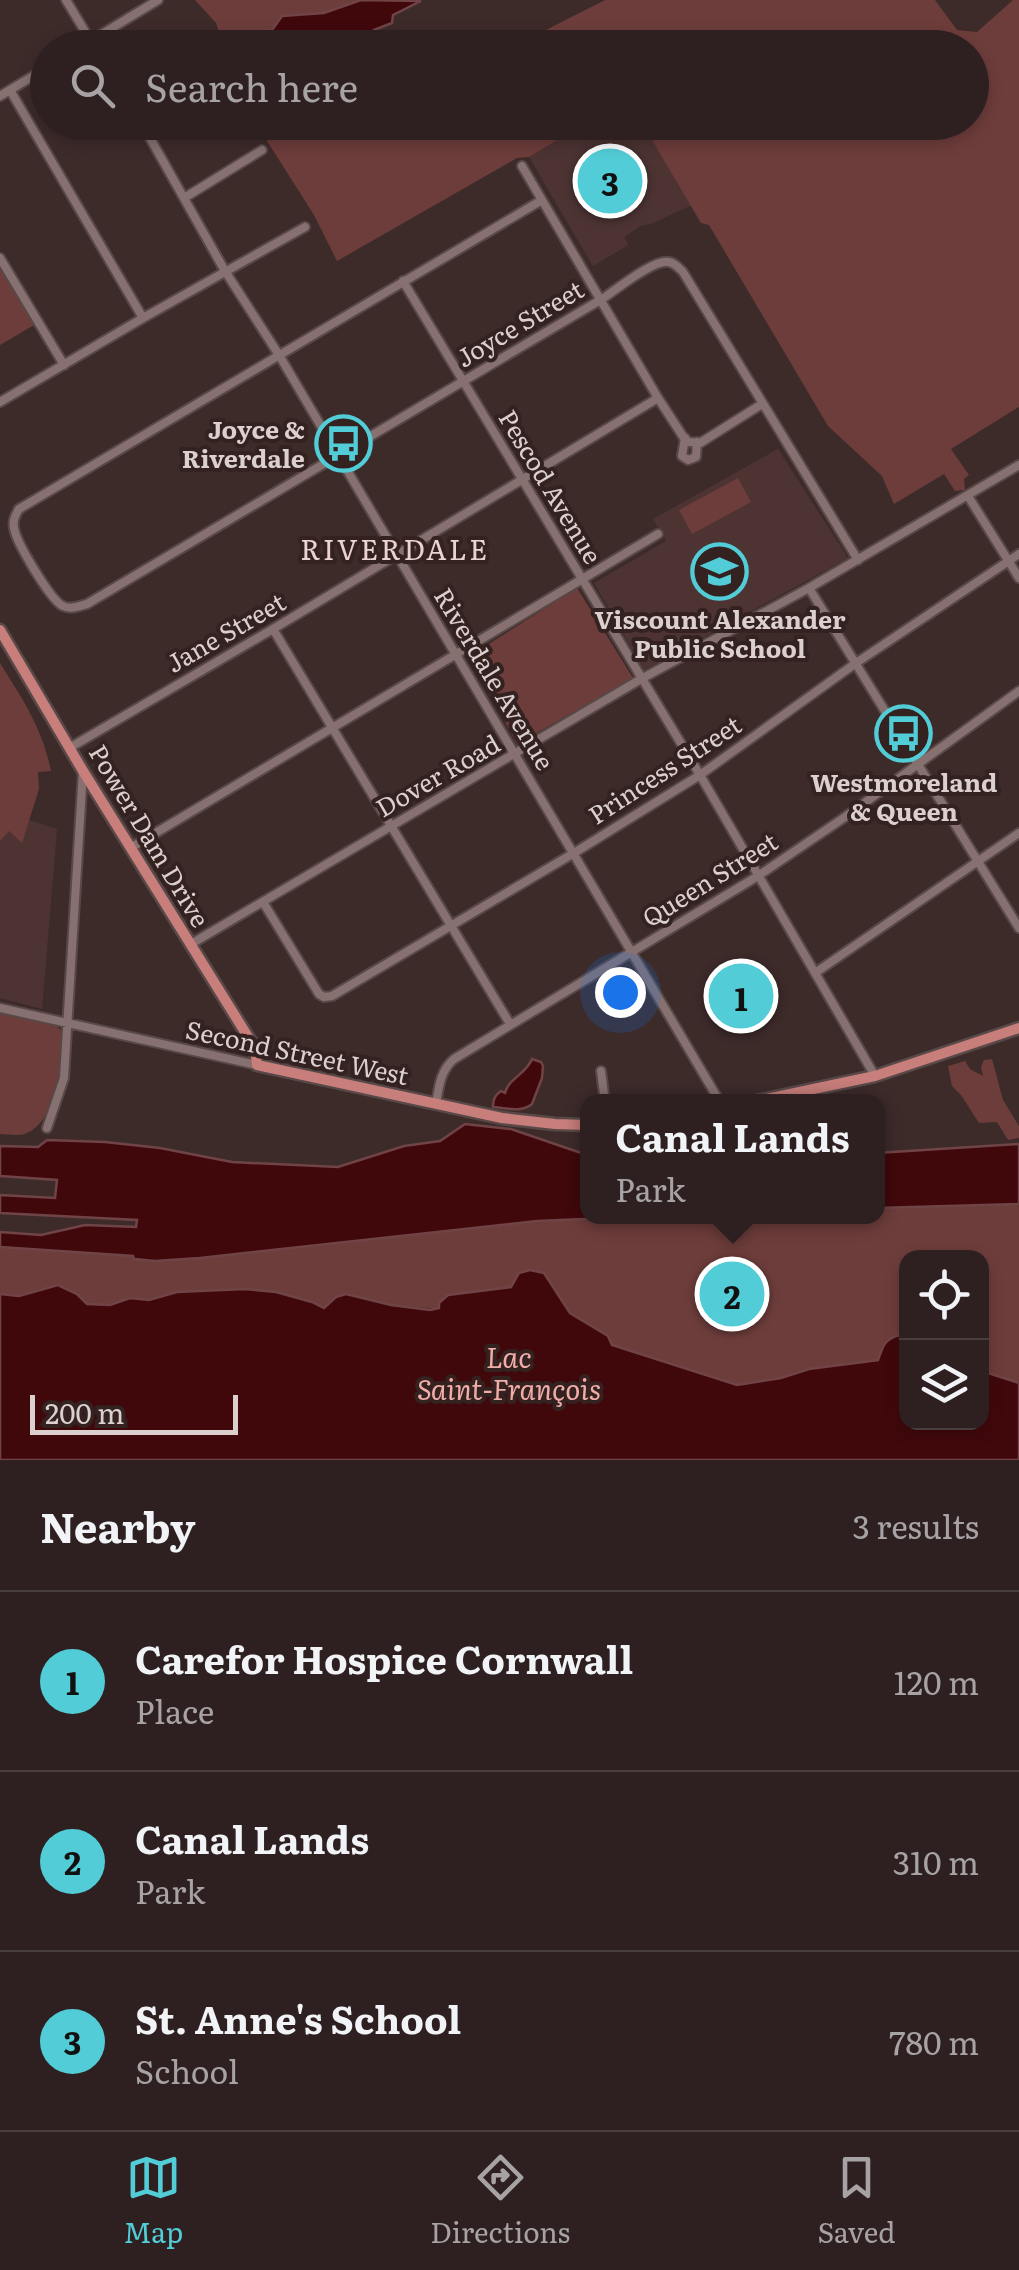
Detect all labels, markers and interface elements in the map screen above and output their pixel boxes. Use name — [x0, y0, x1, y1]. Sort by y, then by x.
search box — [30, 30, 989, 140]
text: Search here — [145, 57, 358, 114]
icon: search — [65, 58, 120, 113]
pin: 3 — [578, 144, 642, 218]
street label: Joyce Street — [448, 270, 590, 375]
street label: Pescod Avenue — [491, 402, 612, 570]
place label: Joyce & Riverdale — [182, 410, 305, 476]
bus stop icon: Joyce & Riverdale — [314, 414, 374, 474]
district label: RIVERDALE — [300, 527, 490, 569]
school or university icon: Viscount Alexander Public School — [690, 541, 750, 601]
street label: Riverdale Avenue — [426, 580, 564, 776]
street label: Jane Street — [159, 583, 292, 681]
place label: Viscount Alexander Public School — [595, 600, 846, 666]
bus stop icon: Westmoreland & Queen — [874, 704, 934, 764]
street label: Princess Street — [580, 705, 748, 832]
street label: Dover Road — [368, 724, 506, 825]
street label: Power Dam Drive — [81, 737, 220, 934]
place label: Westmoreland & Queen — [811, 763, 997, 829]
street label: Queen Street — [634, 822, 784, 935]
pin: 1 — [708, 958, 774, 1034]
your location — [595, 967, 646, 1018]
street label: Second Street West — [183, 1010, 412, 1093]
popup — [580, 1094, 885, 1224]
text: Canal Lands — [615, 1107, 850, 1164]
text: Park — [615, 1164, 686, 1212]
map controls — [899, 1250, 989, 1430]
button: locate — [899, 1250, 989, 1340]
pin: 2 — [700, 1256, 764, 1332]
water label: Lac Saint-François — [417, 1335, 601, 1409]
button: layers — [899, 1340, 989, 1430]
scale bar — [30, 1390, 238, 1434]
text: 200 m — [45, 1391, 124, 1433]
text: Nearby — [40, 1494, 196, 1556]
text: 3 results — [853, 1501, 979, 1549]
text: Carefor Hospice Cornwall — [135, 1629, 633, 1686]
text: 1 — [66, 1657, 79, 1705]
text: 120 m — [894, 1657, 979, 1705]
text: Place — [135, 1686, 214, 1734]
text: Canal Lands — [135, 1809, 369, 1866]
text: 2 — [64, 1837, 81, 1885]
text: 310 m — [893, 1837, 979, 1885]
text: Park — [135, 1866, 205, 1914]
text: St. Anne's School — [135, 1989, 461, 2046]
text: 3 — [64, 2017, 81, 2065]
text: 780 m — [889, 2017, 979, 2065]
text: School — [135, 2046, 239, 2094]
tab: Map — [124, 2150, 183, 2252]
tab: Directions — [430, 2150, 570, 2252]
tab: Saved — [817, 2150, 895, 2252]

